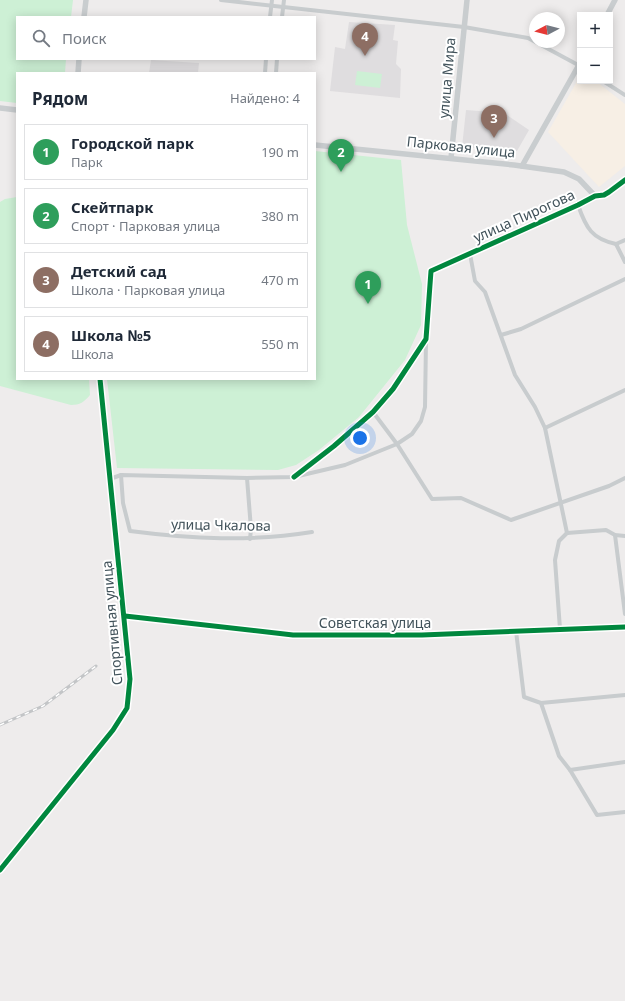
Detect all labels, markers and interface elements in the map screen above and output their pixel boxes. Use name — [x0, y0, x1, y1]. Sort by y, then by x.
north arrow — [529, 12, 565, 48]
map controls — [577, 12, 613, 84]
button: + — [577, 12, 613, 48]
search box — [16, 16, 316, 60]
pin: 4 — [352, 23, 378, 56]
icon: search — [30, 27, 52, 49]
text: Поиск — [62, 28, 107, 48]
street label: улица Мира — [434, 37, 459, 119]
button: − — [577, 48, 613, 84]
text: Рядом — [32, 87, 88, 110]
text: Найдено: 4 — [230, 89, 300, 107]
pin: 3 — [481, 105, 507, 138]
street label: Парковая улица — [406, 131, 516, 162]
text: Городской парк — [71, 133, 194, 153]
pin: 2 — [328, 139, 354, 172]
text: 1 — [42, 143, 50, 161]
text: 190 m — [261, 143, 299, 161]
text: Парк — [71, 153, 103, 171]
street label: улица Пирогова — [470, 185, 577, 246]
text: Скейтпарк — [71, 197, 154, 217]
text: 2 — [42, 207, 50, 225]
text: 380 m — [261, 207, 299, 225]
text: Спорт · Парковая улица — [71, 217, 220, 235]
text: Детский сад — [71, 261, 166, 281]
text: 3 — [42, 271, 50, 289]
text: 470 m — [261, 271, 299, 289]
pin: 1 — [355, 271, 381, 304]
text: Школа · Парковая улица — [71, 281, 225, 299]
text: Школа №5 — [71, 325, 151, 345]
text: 4 — [42, 335, 50, 353]
text: 550 m — [261, 335, 299, 353]
text: Школа — [71, 345, 114, 363]
your location — [350, 428, 370, 448]
street label: улица Чкалова — [171, 514, 271, 535]
street label: Спортивная улица — [97, 560, 126, 686]
street label: Советская улица — [319, 613, 431, 632]

